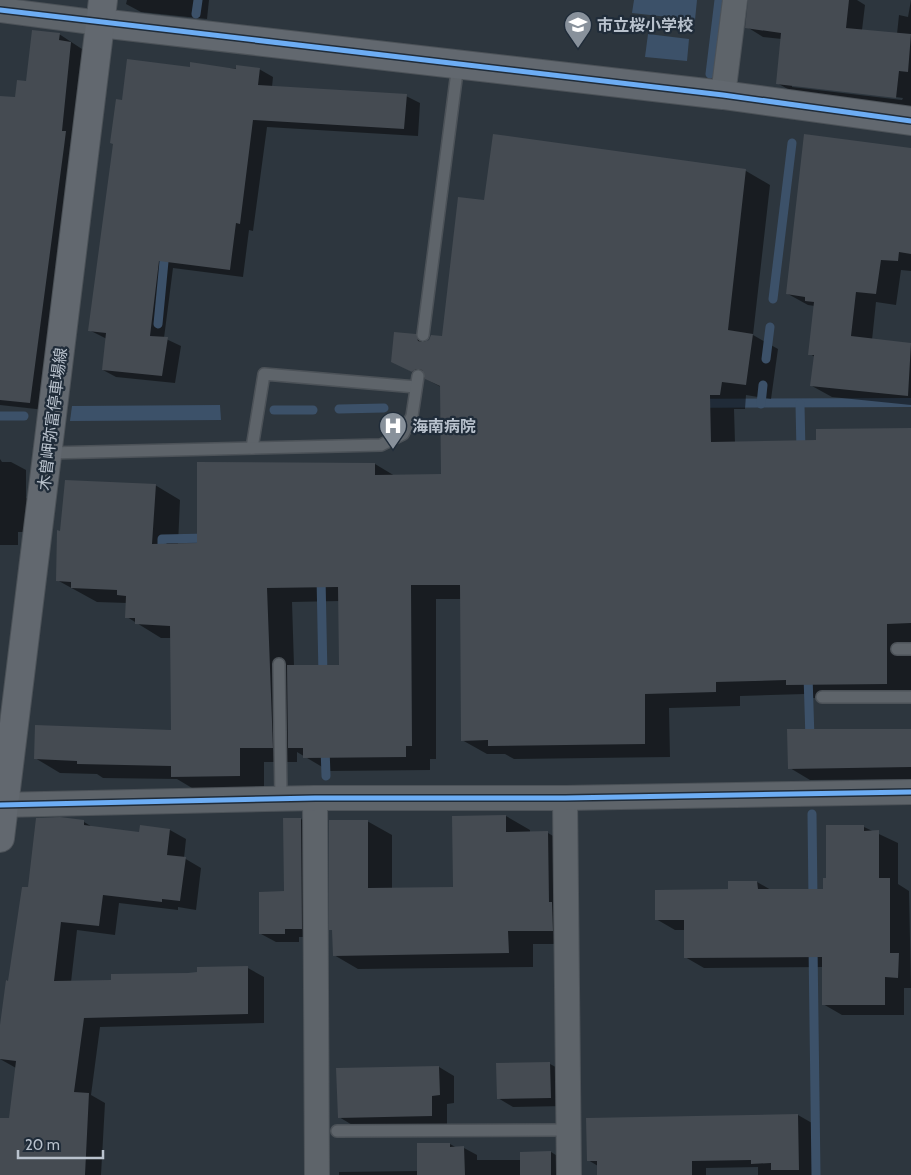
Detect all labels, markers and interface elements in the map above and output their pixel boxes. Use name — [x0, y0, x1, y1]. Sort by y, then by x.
school or university icon: 市立桜小学校 — [563, 10, 593, 49]
place label: 市立桜小学校 — [597, 16, 693, 35]
street label: 木曽岬弥富停車場線 — [34, 346, 71, 492]
hospital icon: 海南病院 — [378, 411, 408, 450]
place label: 海南病院 — [412, 417, 476, 436]
scale bar — [18, 1128, 102, 1160]
text: 20 m — [25, 1136, 60, 1154]

